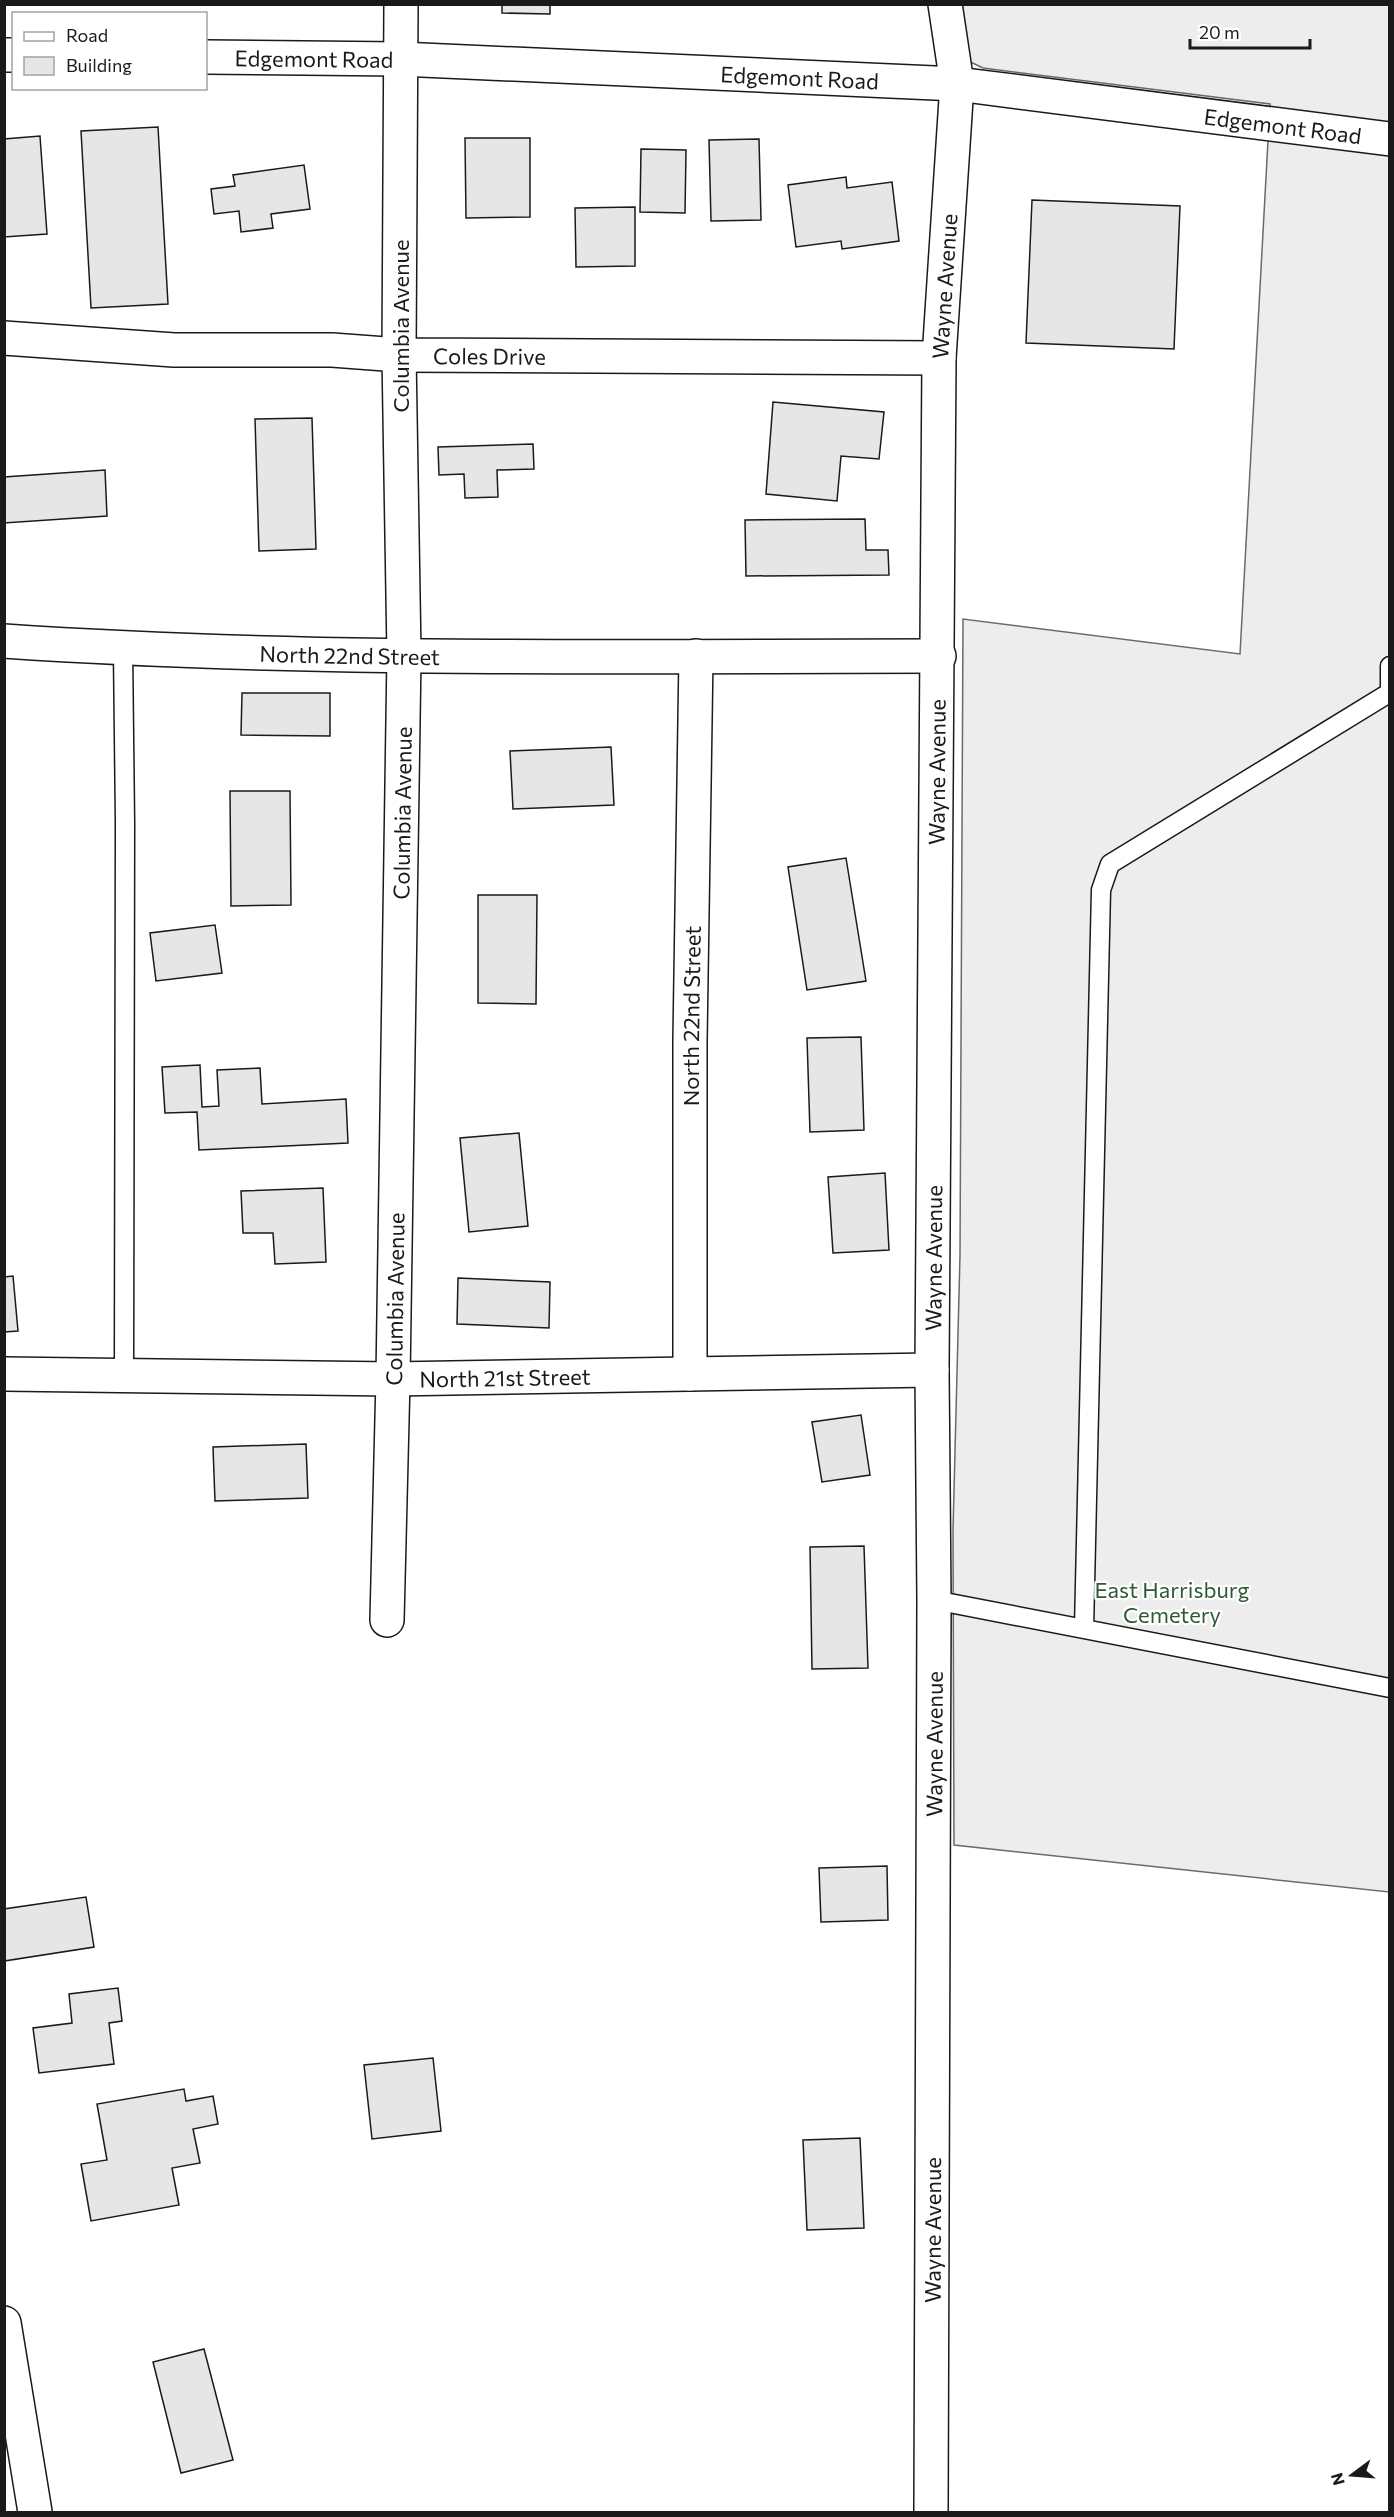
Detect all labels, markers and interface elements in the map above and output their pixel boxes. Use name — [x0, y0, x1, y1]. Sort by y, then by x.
legend — [12, 12, 207, 90]
scale bar — [1190, 12, 1310, 50]
text: 20 m — [1199, 21, 1240, 43]
text: Road — [66, 24, 108, 46]
street label: Edgemont Road — [234, 44, 394, 72]
text: Building — [66, 54, 132, 76]
street label: Edgemont Road — [720, 60, 879, 94]
street label: Edgemont Road — [1202, 102, 1363, 149]
street label: Wayne Avenue — [925, 213, 962, 360]
street label: Columbia Avenue — [387, 239, 414, 413]
street label: Coles Drive — [433, 342, 546, 369]
street label: North 22nd Street — [259, 639, 440, 670]
street label: Wayne Avenue — [922, 699, 950, 845]
street label: Columbia Avenue — [387, 726, 416, 900]
street label: North 22nd Street — [676, 926, 705, 1106]
street label: Wayne Avenue — [919, 1185, 947, 1331]
street label: Columbia Avenue — [379, 1212, 409, 1386]
street label: North 21st Street — [419, 1362, 591, 1392]
park label: East Harrisburg Cemetery — [1095, 1576, 1250, 1628]
street label: Wayne Avenue — [920, 1671, 947, 1817]
street label: Wayne Avenue — [918, 2157, 946, 2303]
north arrow — [1322, 2445, 1382, 2505]
text: N — [1326, 2471, 1348, 2488]

